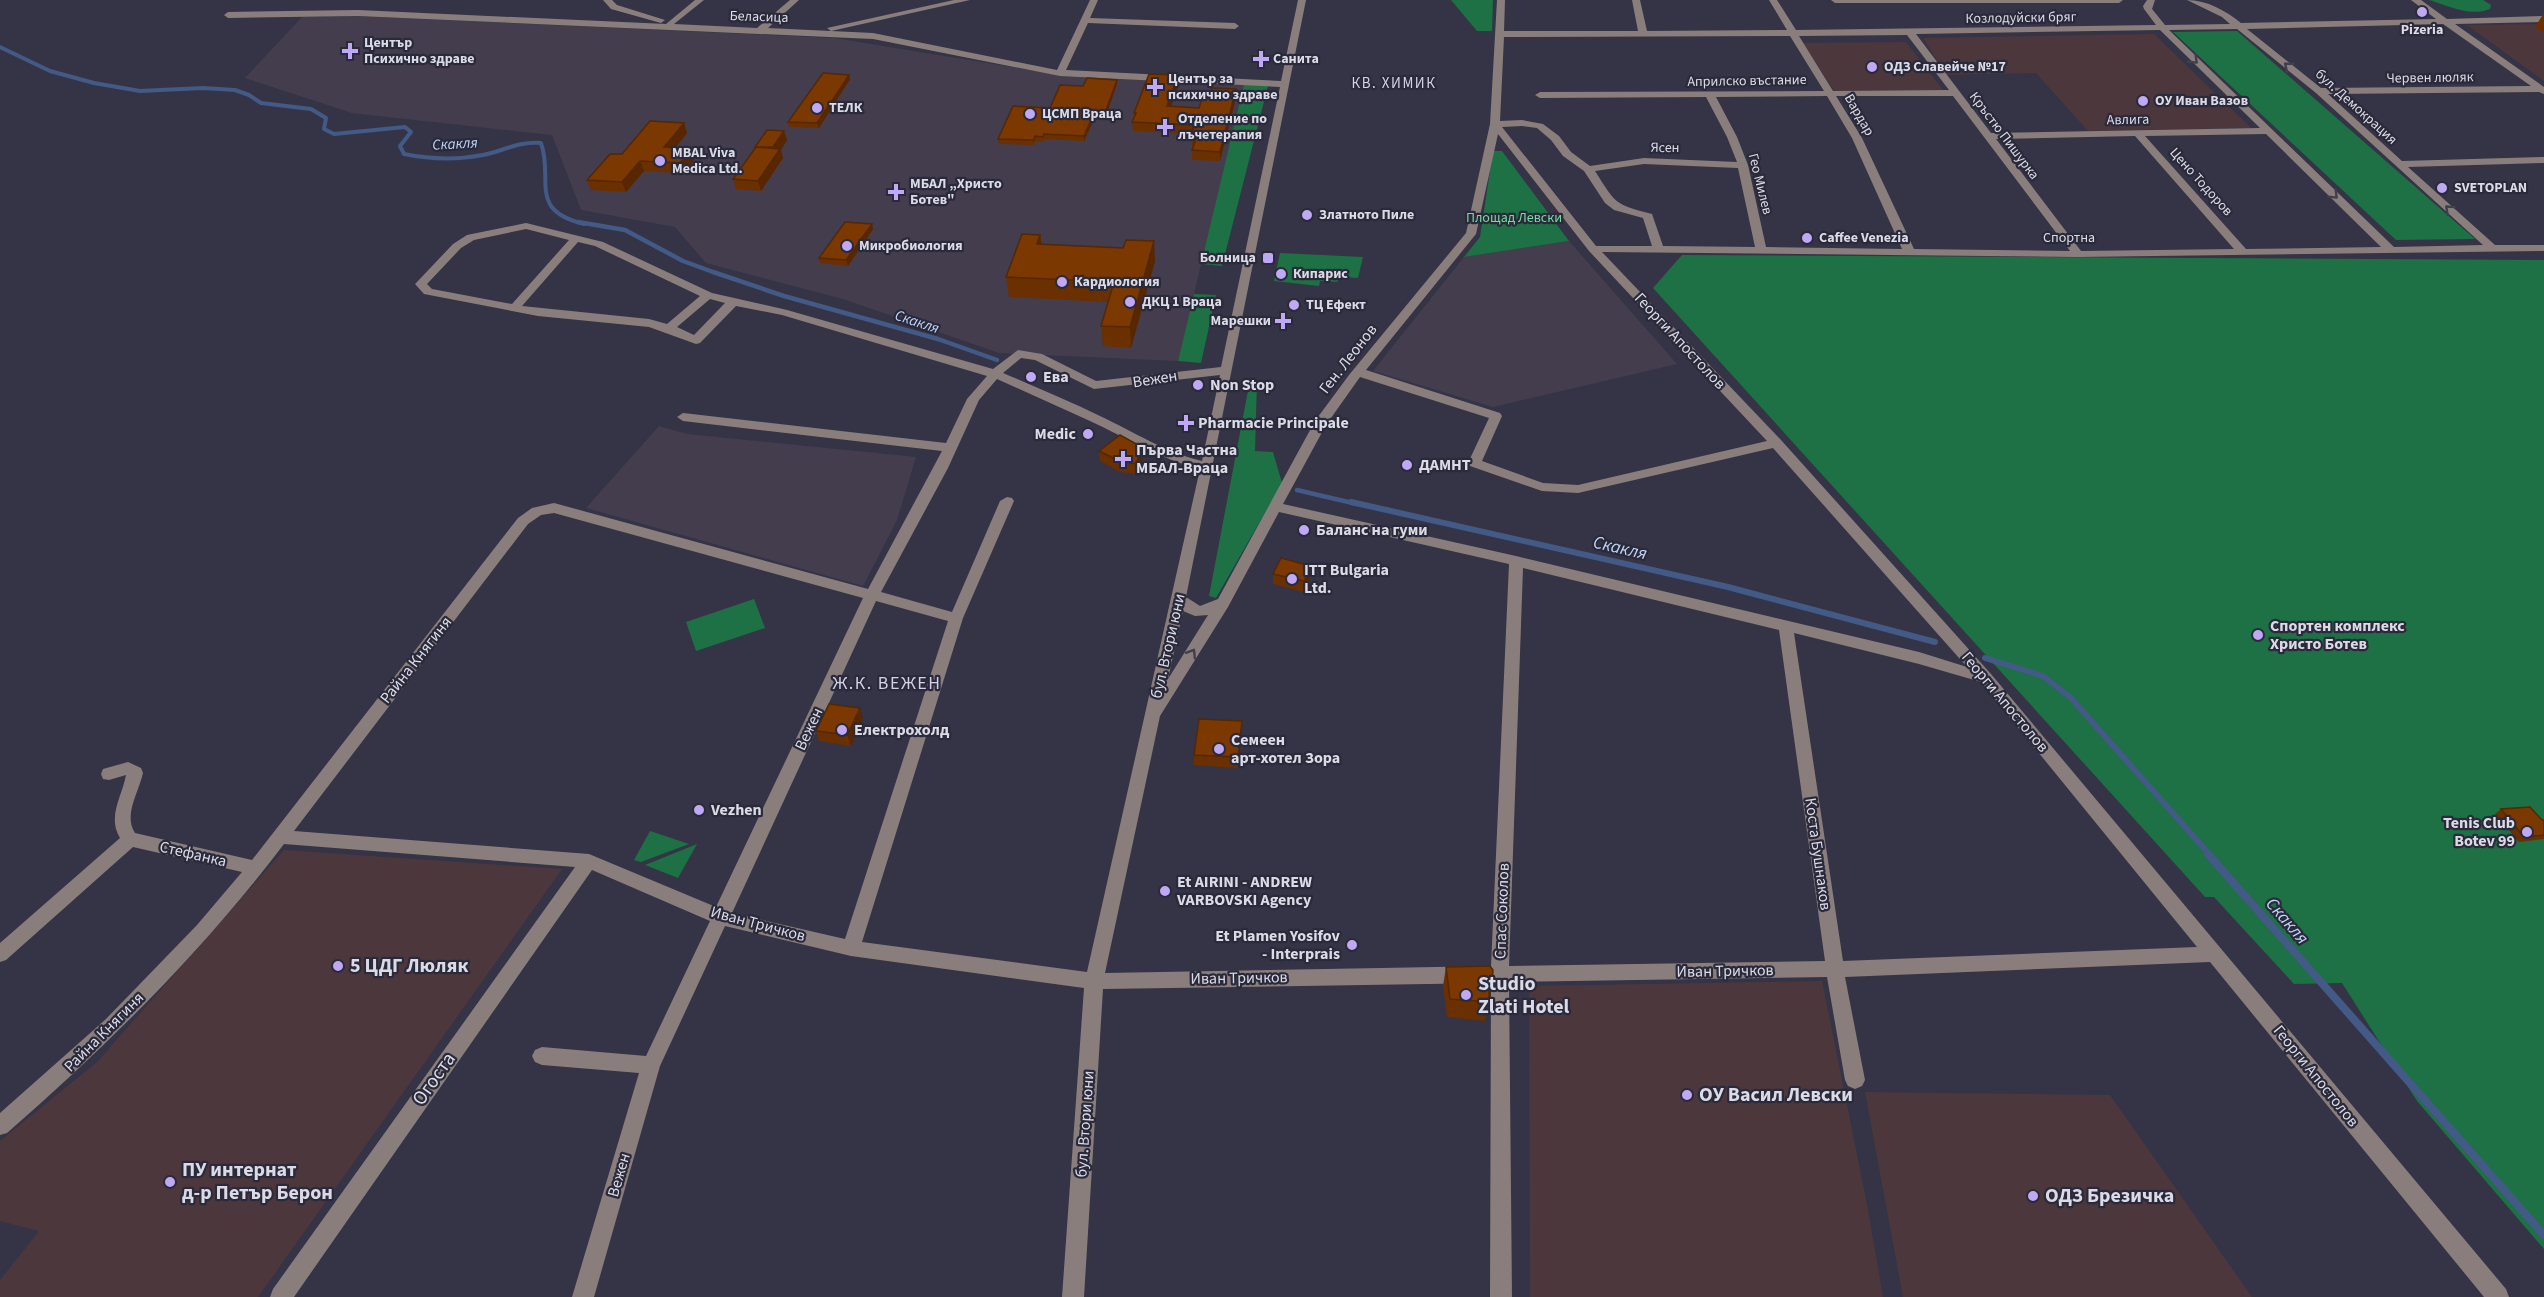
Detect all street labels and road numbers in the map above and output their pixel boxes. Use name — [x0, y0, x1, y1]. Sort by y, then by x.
street label: Беласица — [729, 6, 789, 28]
street label: Козлодуйски бряг — [1965, 7, 2077, 29]
street label: бул. Демокрация — [2310, 65, 2402, 149]
street label: Червен люляк — [2386, 67, 2474, 89]
street label: Априлско въстание — [1687, 70, 1807, 92]
street label: Кръстю Пишурка — [1964, 88, 2044, 184]
street label: Вардар — [1839, 90, 1879, 140]
street label: Авлига — [2107, 110, 2149, 130]
street label: Ясен — [1650, 138, 1680, 158]
street label: Цено Тодоров — [2165, 143, 2237, 221]
street label: Гео Милев — [1743, 151, 1777, 217]
street label: Спортна — [2043, 228, 2095, 248]
street label: Георги Апостолов — [1629, 288, 1731, 394]
street label: Ген. Леонов — [1314, 320, 1382, 398]
street label: Вежен — [1131, 365, 1179, 393]
street label: бул. Втори юни — [1145, 591, 1191, 701]
street label: Райна Княгиня — [375, 612, 457, 708]
street label: Георги Апостолов — [1956, 647, 2054, 757]
street label: Вежен — [790, 704, 828, 754]
street label: Коста Бушнаков — [1799, 796, 1837, 912]
street label: Стефанка — [157, 836, 229, 872]
street label: Спас Соколов — [1489, 863, 1515, 959]
street label: Иван Тричков — [708, 901, 808, 947]
street label: Иван Тричков — [1676, 959, 1774, 983]
street label: Иван Тричков — [1190, 966, 1288, 990]
street label: Райна Княгиня — [59, 987, 149, 1077]
street label: Георги Апостолов — [2268, 1020, 2364, 1132]
street label: Огоста — [406, 1047, 462, 1111]
street label: бул. Втори юни — [1070, 1070, 1100, 1178]
street label: Вежен — [602, 1150, 636, 1200]

